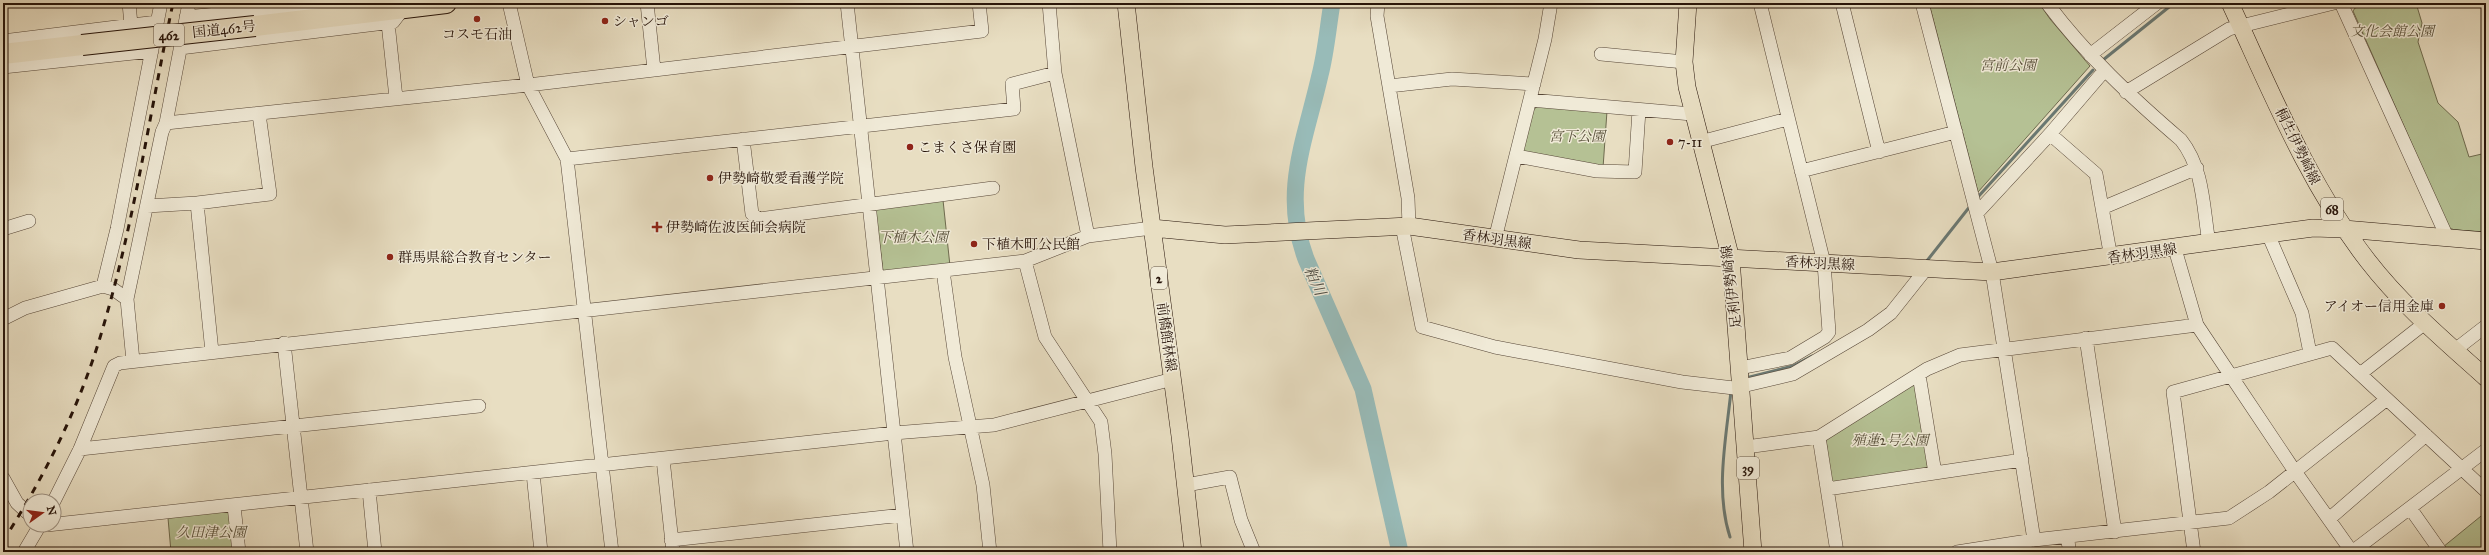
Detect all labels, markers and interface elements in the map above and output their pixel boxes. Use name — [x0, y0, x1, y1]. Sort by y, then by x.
place label: シャンゴ — [613, 13, 669, 30]
marker: コスモ石油 — [472, 14, 482, 24]
marker: シャンゴ — [600, 16, 610, 26]
street label: 国道462号 — [191, 18, 257, 41]
park label: 文化会館公園 — [2350, 23, 2436, 40]
road number: 462 — [154, 24, 184, 46]
place label: コスモ石油 — [442, 26, 512, 43]
park label: 宮前公園 — [1980, 57, 2038, 74]
street label: 桐生伊勢崎線 — [2271, 105, 2324, 188]
park label: 宮下公園 — [1549, 128, 1607, 145]
place label: 7-11 — [1678, 134, 1703, 151]
marker: 7-11 — [1665, 137, 1675, 147]
place label: こまくさ保育園 — [918, 139, 1016, 156]
marker: こまくさ保育園 — [905, 142, 915, 152]
place label: 伊勢崎敬愛看護学院 — [718, 170, 844, 187]
marker: 伊勢崎敬愛看護学院 — [705, 173, 715, 183]
road number: 68 — [2321, 198, 2343, 220]
place label: 伊勢崎佐波医師会病院 — [666, 219, 806, 236]
marker: 伊勢崎佐波医師会病院 — [651, 221, 663, 233]
street label: 香林羽黒線 — [1461, 226, 1533, 253]
park label: 下植木公園 — [878, 229, 950, 246]
place label: 下植木町公民館 — [982, 236, 1080, 253]
marker: 下植木町公民館 — [969, 239, 979, 249]
street label: 香林羽黒線 — [2106, 240, 2178, 267]
street label: 足利伊勢崎線 — [1718, 244, 1745, 330]
place label: 群馬県総合教育センター — [398, 249, 551, 266]
marker: 群馬県総合教育センター — [385, 252, 395, 262]
street label: 香林羽黒線 — [1785, 253, 1855, 274]
water label: 粕川 — [1301, 264, 1330, 300]
road number: 2 — [1151, 267, 1167, 289]
place label: アイオー信用金庫 — [2324, 298, 2434, 315]
street label: 前橋館林線 — [1153, 301, 1180, 373]
marker: アイオー信用金庫 — [2437, 301, 2447, 311]
park label: 殖蓮2号公園 — [1852, 432, 1930, 449]
road number: 39 — [1737, 457, 1759, 479]
north arrow — [22, 493, 62, 533]
text: N — [44, 505, 59, 517]
park label: 久田津公園 — [176, 524, 248, 541]

